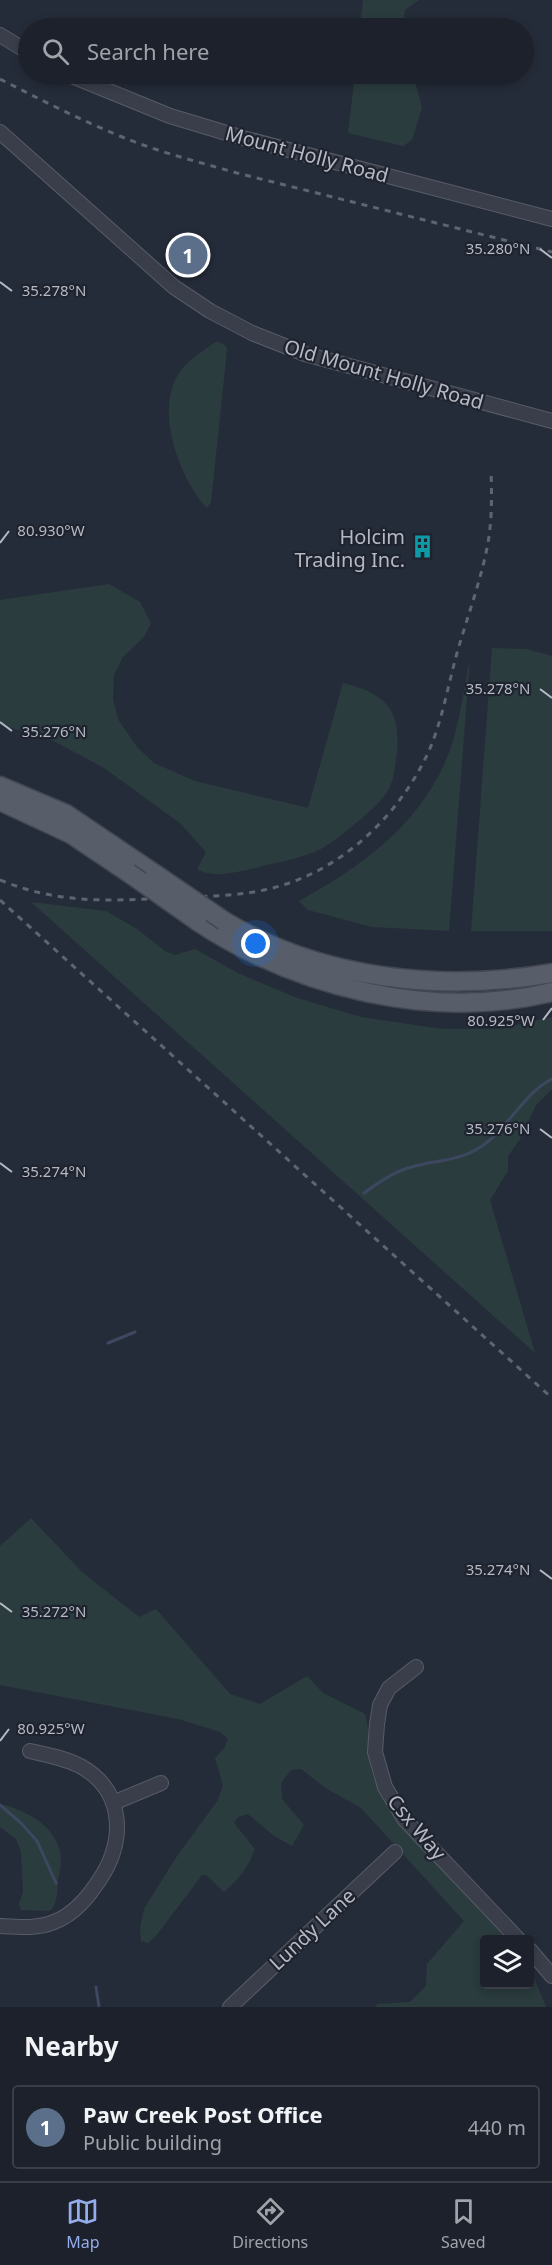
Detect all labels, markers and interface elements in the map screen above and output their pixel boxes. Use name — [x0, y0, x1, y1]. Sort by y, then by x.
search box — [18, 18, 534, 84]
icon: search — [39, 35, 72, 68]
text: Search here — [87, 36, 209, 66]
street label: Mount Holly Road — [222, 119, 392, 189]
pin: 1 — [168, 232, 207, 278]
text: 35.280°N — [466, 238, 530, 258]
text: 35.278°N — [22, 280, 86, 300]
street label: Old Mount Holly Road — [281, 333, 487, 415]
text: 80.930°W — [17, 520, 85, 540]
place label: Holcim Trading Inc. — [294, 523, 405, 573]
building icon: Holcim Trading Inc. — [410, 534, 436, 560]
text: 35.278°N — [466, 678, 530, 698]
text: 35.276°N — [22, 721, 86, 741]
your location — [241, 929, 270, 958]
text: 80.925°W — [467, 1010, 535, 1030]
text: 35.276°N — [466, 1118, 530, 1138]
text: 35.274°N — [22, 1161, 86, 1181]
text: 35.274°N — [466, 1559, 530, 1579]
text: 35.272°N — [22, 1601, 86, 1621]
text: 80.925°W — [17, 1718, 85, 1738]
street label: Csx Way — [382, 1789, 453, 1866]
street label: Lundy Lane — [263, 1882, 361, 1976]
map controls — [480, 1935, 534, 1989]
button: layers — [480, 1935, 534, 1989]
text: Nearby — [24, 2028, 119, 2064]
text: Paw Creek Post Office — [83, 2099, 323, 2129]
text: 1 — [40, 2114, 51, 2141]
text: 440 m — [468, 2114, 526, 2141]
text: Public building — [83, 2129, 222, 2156]
tab: Map — [66, 2195, 100, 2253]
tab: Directions — [232, 2195, 308, 2253]
tab: Saved — [441, 2195, 486, 2253]

